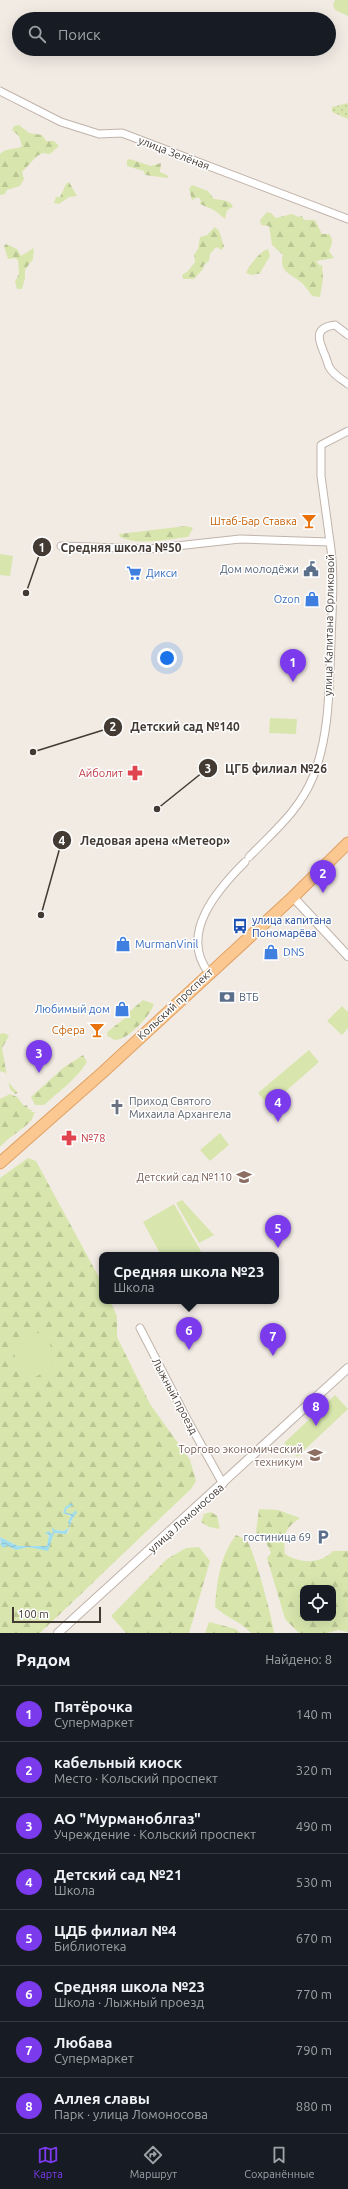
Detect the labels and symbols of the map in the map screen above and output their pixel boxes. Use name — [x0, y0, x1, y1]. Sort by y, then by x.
street label: улица Зелёная — [137, 134, 211, 172]
bar icon: Штаб-Бар Ставка — [300, 512, 318, 530]
place label: Штаб-Бар Ставка — [210, 515, 297, 527]
callout: Средняя школа №50 — [32, 535, 189, 559]
text: 1 — [39, 541, 45, 554]
text: Средняя школа №50 — [61, 541, 182, 554]
street label: улица Капитана Орликовой — [322, 554, 336, 696]
public building icon: Дом молодёжи — [302, 560, 320, 578]
place label: Дом молодёжи — [220, 563, 299, 575]
supermarket icon: Дикси — [125, 564, 143, 582]
place label: Дикси — [146, 567, 177, 579]
shop icon: Ozon — [303, 590, 321, 608]
place label: Ozon — [274, 593, 300, 605]
your location — [157, 648, 177, 668]
pin: 1 — [280, 649, 306, 682]
callout: Детский сад №140 — [103, 715, 248, 739]
text: 2 — [110, 720, 117, 733]
text: Детский сад №140 — [130, 720, 240, 733]
callout: ЦГБ филиал №26 — [198, 756, 335, 780]
text: 3 — [205, 762, 211, 775]
text: ЦГБ филиал №26 — [225, 762, 327, 775]
pharmacy icon: Айболит — [126, 764, 144, 782]
place label: Айболит — [79, 767, 123, 779]
callout: Ледовая арена «Метеор» — [52, 828, 238, 852]
text: 4 — [59, 834, 66, 847]
text: Ледовая арена «Метеор» — [80, 834, 230, 847]
pin: 2 — [310, 860, 336, 893]
place label: улица капитана Пономарёва — [252, 914, 331, 939]
bus stop icon: улица капитана Пономарёва — [231, 917, 249, 935]
shop icon: MurmanVinil — [114, 935, 132, 953]
place label: MurmanVinil — [135, 938, 198, 950]
shop icon: DNS — [262, 943, 280, 961]
place label: DNS — [283, 946, 305, 958]
street label: Кольский проспект — [135, 966, 215, 1042]
bank icon: ВТБ — [218, 988, 236, 1006]
place label: ВТБ — [239, 991, 259, 1003]
shop icon: Любимый дом — [113, 1000, 131, 1018]
place label: Любимый дом — [35, 1003, 110, 1015]
bar icon: Сфера — [88, 1021, 106, 1039]
place label: Сфера — [52, 1024, 85, 1036]
pin: 3 — [26, 1040, 52, 1073]
pin: 4 — [265, 1089, 291, 1122]
place label: Приход Святого Михаила Архангела — [129, 1095, 231, 1120]
church icon: Приход Святого Михаила Архангела — [108, 1098, 126, 1116]
pharmacy icon: №78 — [60, 1129, 78, 1147]
place label: №78 — [81, 1132, 106, 1144]
school or university icon: Детский сад №110 — [235, 1168, 253, 1186]
place label: Детский сад №110 — [137, 1171, 232, 1183]
pin: 5 — [265, 1215, 291, 1248]
pin: 6 — [176, 1317, 202, 1350]
pin: 7 — [260, 1323, 286, 1356]
street label: Лыжный проезд — [150, 1356, 200, 1437]
pin: 8 — [303, 1393, 329, 1426]
place label: Торгово экономический техникум — [178, 1443, 303, 1468]
school or university icon: Торгово экономический техникум — [306, 1446, 324, 1464]
street label: улица Ломоносова — [146, 1481, 226, 1555]
parking icon: гостиница 69 — [314, 1528, 332, 1546]
place label: гостиница 69 — [244, 1531, 311, 1543]
scale bar — [12, 1605, 101, 1624]

